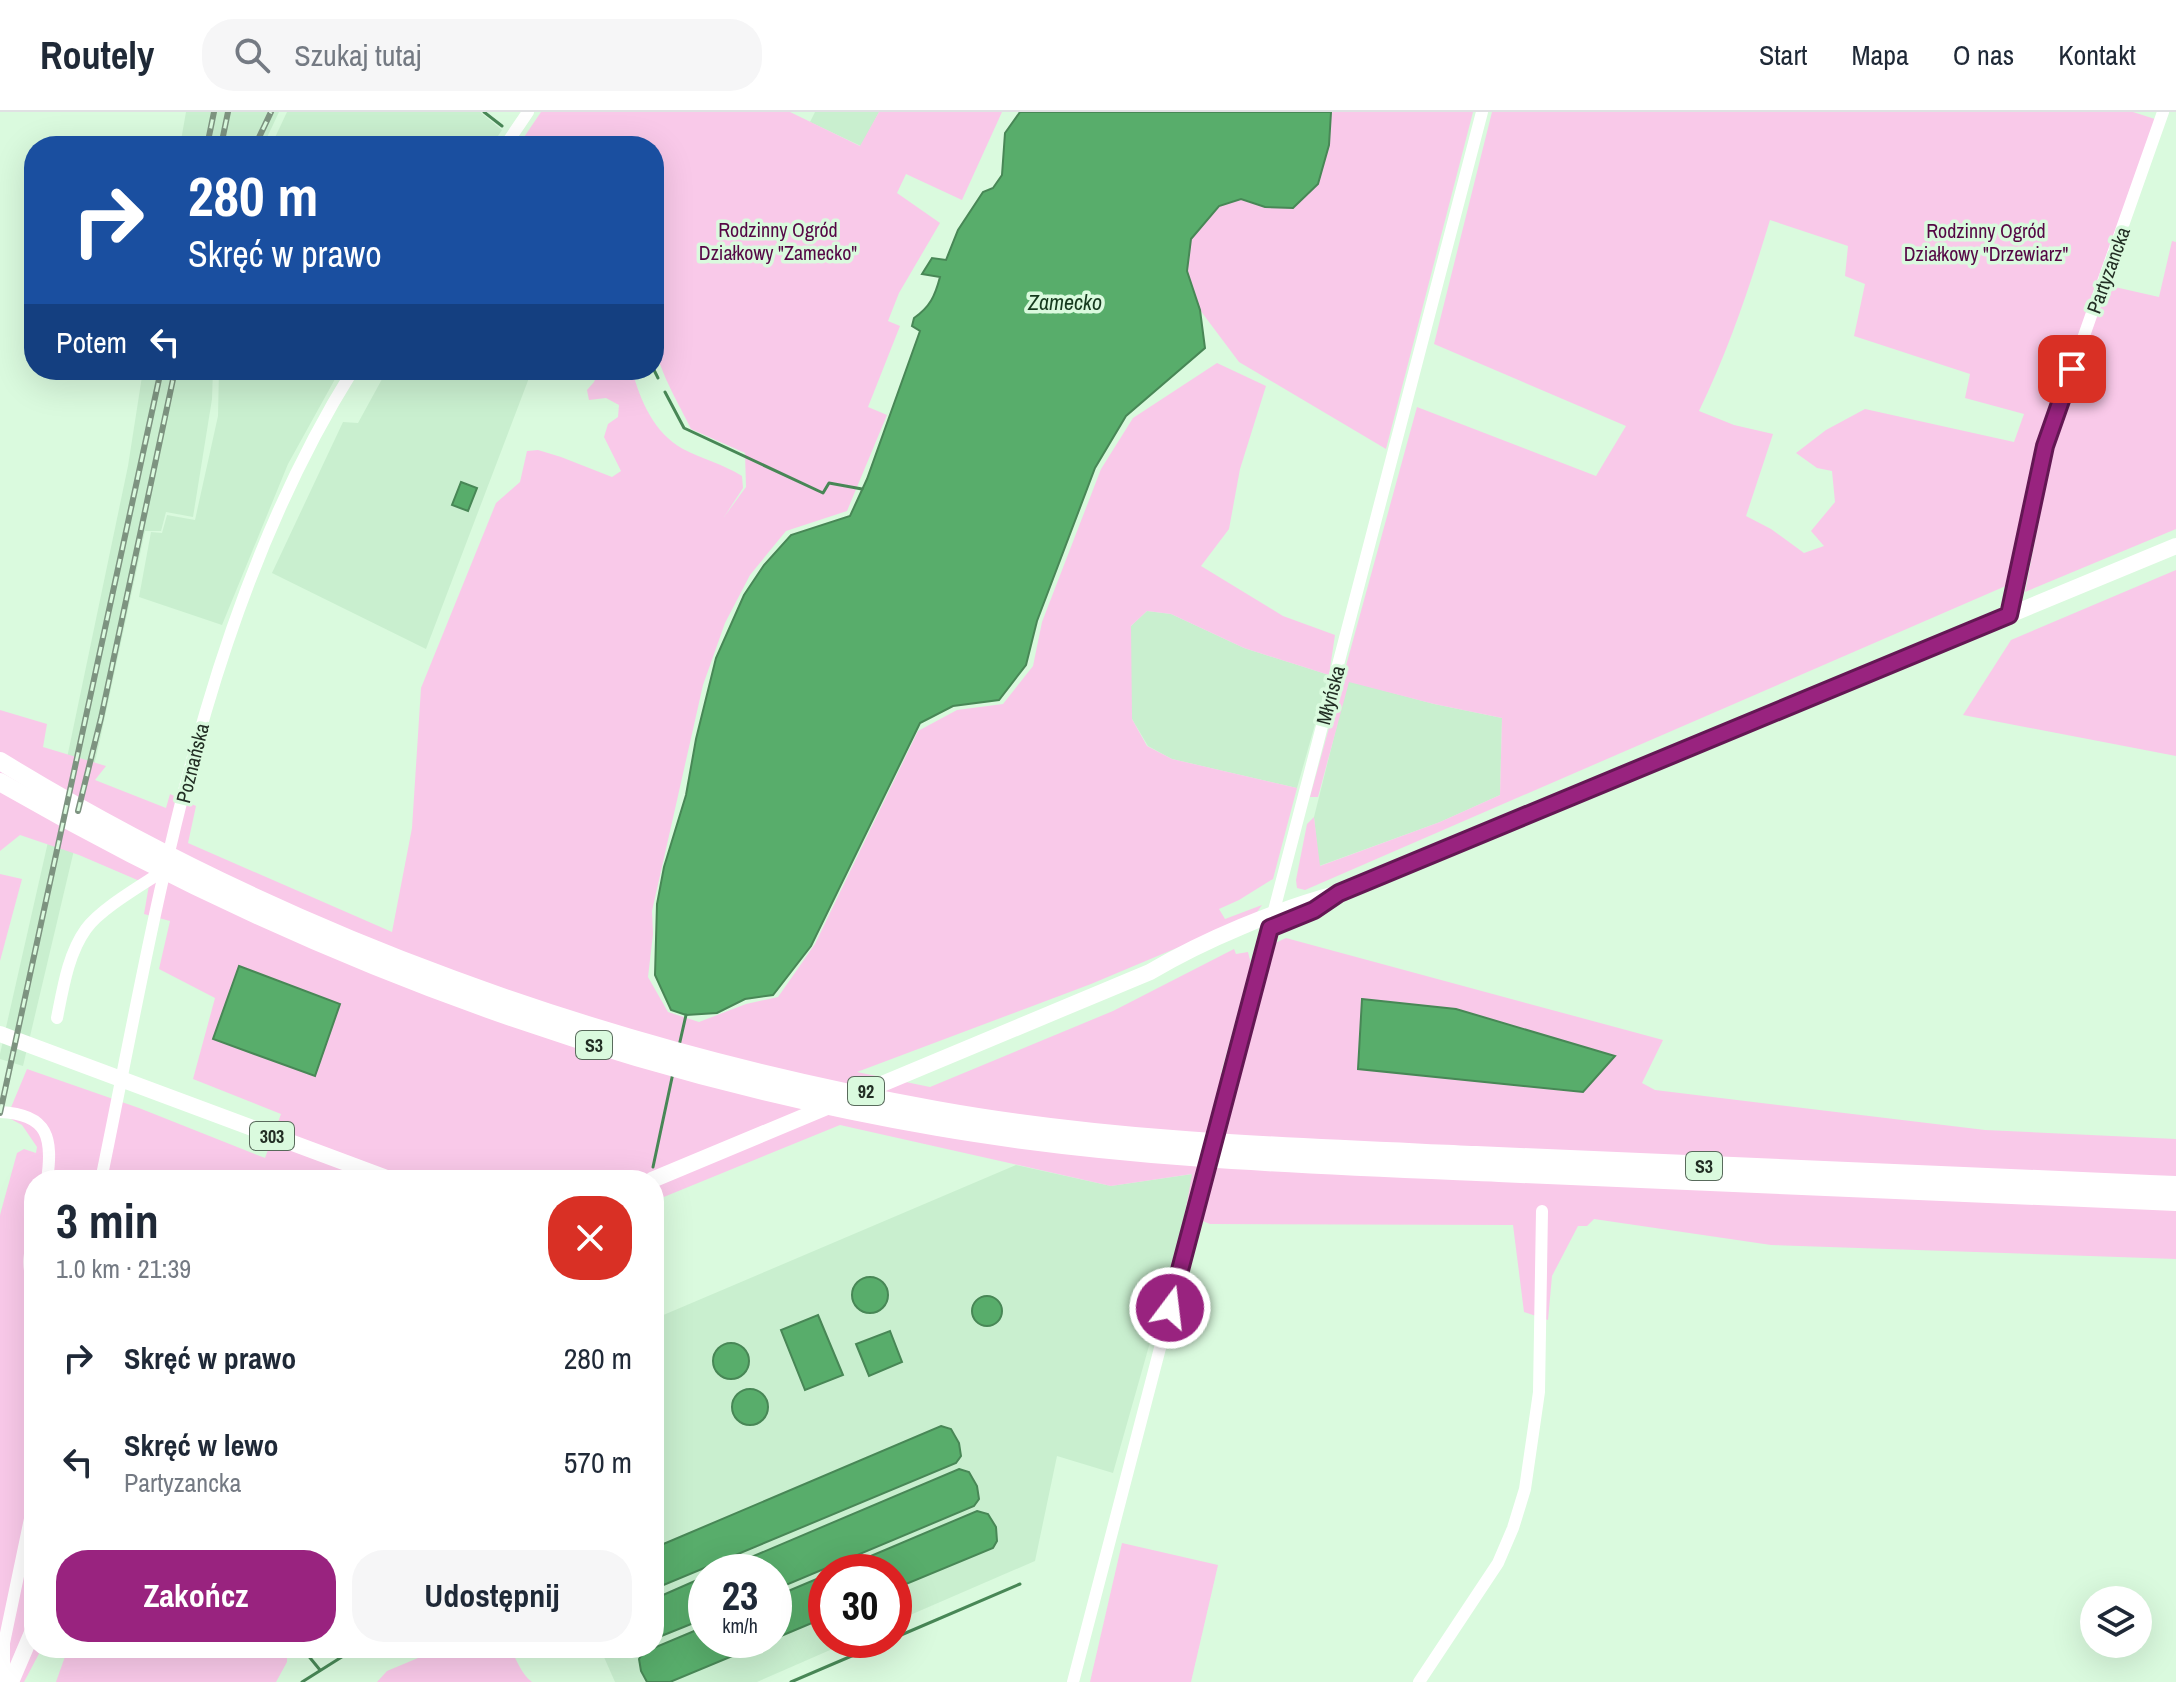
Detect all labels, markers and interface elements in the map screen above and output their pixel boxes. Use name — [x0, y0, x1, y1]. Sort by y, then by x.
search box — [202, 19, 762, 91]
text: Routely — [40, 30, 154, 81]
icon: search — [230, 33, 274, 77]
text: Szukaj tutaj — [294, 35, 421, 75]
text: Start — [1759, 36, 1807, 74]
text: Mapa — [1851, 36, 1909, 74]
text: O nas — [1953, 36, 2014, 74]
text: Kontakt — [2058, 36, 2136, 74]
text: 280 m — [188, 158, 318, 233]
icon: right — [56, 168, 160, 272]
park label: Rodzinny Ogród Działkowy "Zamecko" — [699, 216, 857, 266]
park label: Rodzinny Ogród Działkowy "Drzewiarz" — [1904, 217, 2069, 267]
street label: Partyzancka — [2080, 223, 2136, 317]
text: Skręć w prawo — [188, 230, 382, 278]
water label: Zamecko — [1027, 287, 1102, 317]
icon: left — [143, 320, 187, 364]
text: Potem — [56, 322, 127, 362]
pin — [2038, 335, 2106, 403]
icon: arrive — [2050, 347, 2094, 391]
street label: Młyńska — [1309, 662, 1351, 728]
street label: Poznańska — [169, 720, 215, 806]
road number: S3 — [576, 1031, 612, 1059]
road number: 92 — [848, 1077, 884, 1105]
road number: 303 — [250, 1122, 294, 1150]
road number: S3 — [1686, 1152, 1722, 1180]
text: 3 min — [56, 1188, 159, 1253]
button: close — [548, 1196, 632, 1280]
text: 1.0 km · 21:39 — [56, 1251, 191, 1286]
position arrow — [1128, 1266, 1212, 1350]
icon: right — [56, 1336, 100, 1380]
text: Skręć w prawo — [124, 1338, 296, 1378]
text: 280 m — [564, 1338, 632, 1378]
text: Skręć w lewo — [124, 1425, 279, 1465]
icon: left — [56, 1440, 100, 1484]
text: 570 m — [564, 1442, 632, 1482]
text: Partyzancka — [124, 1465, 241, 1500]
button: Zakończ — [56, 1550, 336, 1642]
button: Udostępnij — [352, 1550, 632, 1642]
speed limit sign: 30 — [808, 1554, 912, 1658]
text: 23 — [722, 1569, 758, 1622]
map controls — [2080, 1586, 2152, 1658]
button: layers — [2080, 1586, 2152, 1658]
text: km/h — [722, 1612, 758, 1639]

